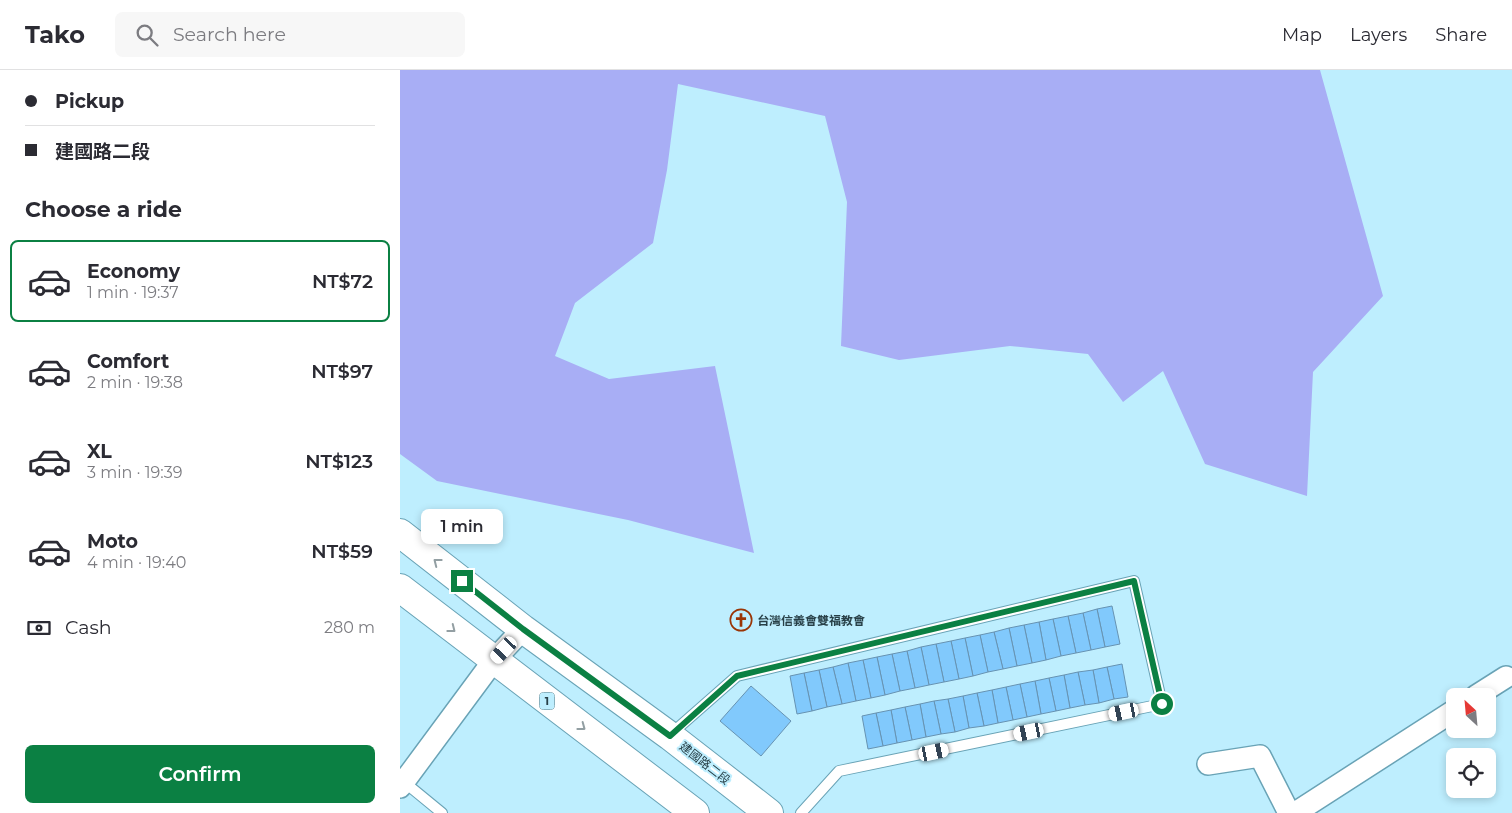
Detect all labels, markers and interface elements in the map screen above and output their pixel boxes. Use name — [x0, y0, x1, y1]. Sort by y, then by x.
search box — [115, 12, 465, 57]
text: Tako — [25, 20, 85, 49]
icon: search — [133, 21, 161, 49]
text: Search here — [173, 23, 286, 46]
text: Map — [1282, 24, 1322, 46]
text: Layers — [1350, 24, 1407, 46]
text: Share — [1435, 24, 1487, 46]
text: Pickup — [55, 90, 124, 113]
text: 建國路二段 — [55, 140, 150, 163]
text: Choose a ride — [25, 196, 182, 223]
icon: car — [27, 259, 72, 304]
text: Economy — [87, 260, 180, 283]
text: NT$72 — [312, 270, 373, 293]
text: 1 min · 19:37 — [87, 283, 179, 302]
icon: car — [27, 349, 72, 394]
text: Comfort — [87, 350, 169, 373]
text: NT$97 — [311, 360, 373, 383]
text: 2 min · 19:38 — [87, 373, 183, 392]
icon: car — [27, 439, 72, 484]
text: XL — [87, 440, 112, 463]
text: NT$123 — [305, 450, 373, 473]
text: 3 min · 19:39 — [87, 463, 182, 482]
callout: 1 min — [421, 508, 503, 544]
text: 1 min — [441, 517, 483, 536]
icon: car — [27, 529, 72, 574]
text: Moto — [87, 530, 138, 553]
text: NT$59 — [311, 540, 373, 563]
text: 4 min · 19:40 — [87, 553, 186, 572]
one-way arrow — [434, 559, 443, 567]
route end — [451, 570, 473, 592]
church icon: 台灣信義會雙福教會 — [729, 608, 753, 632]
place label: 台灣信義會雙福教會 — [757, 613, 865, 628]
icon: cash — [25, 614, 53, 642]
text: Cash — [65, 616, 112, 639]
text: 280 m — [324, 618, 375, 637]
one-way arrow — [447, 623, 456, 632]
car — [488, 634, 519, 666]
north arrow — [1446, 688, 1496, 738]
map controls — [1446, 688, 1496, 798]
road number: 1 — [540, 692, 554, 710]
route start — [1151, 693, 1173, 715]
car — [1107, 702, 1140, 722]
one-way arrow — [576, 721, 586, 730]
car — [1012, 722, 1045, 742]
street label: 建國路二段 — [677, 739, 733, 787]
car — [917, 742, 950, 762]
button: Confirm — [25, 745, 375, 803]
button: locate — [1446, 748, 1496, 798]

